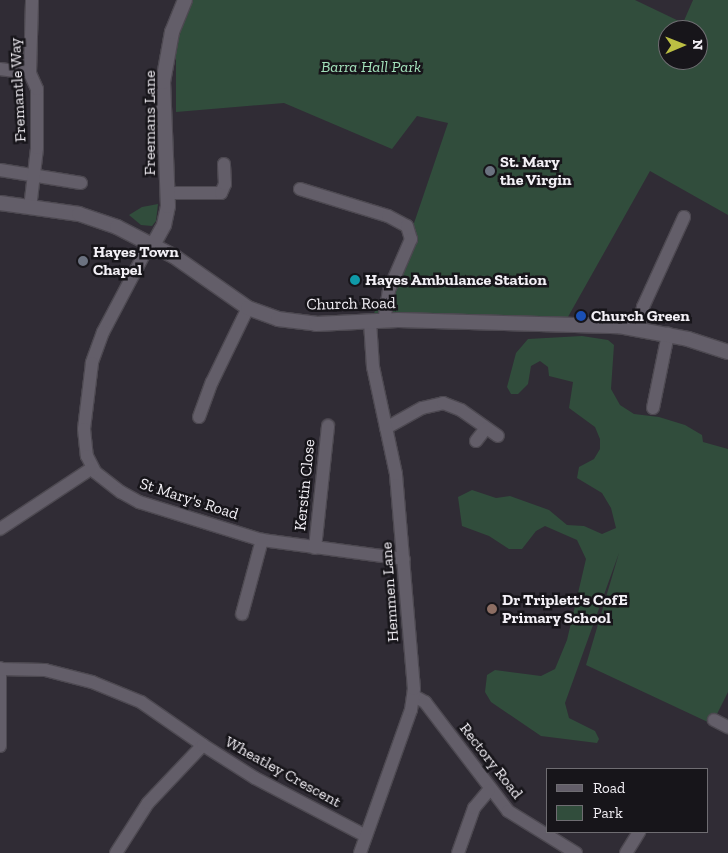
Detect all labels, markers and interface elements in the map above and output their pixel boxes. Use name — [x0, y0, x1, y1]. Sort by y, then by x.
north arrow — [658, 20, 708, 70]
street label: Fremantle Way — [6, 37, 30, 143]
text: N — [689, 39, 706, 50]
park label: Barra Hall Park — [321, 57, 421, 77]
street label: Freemans Lane — [140, 70, 160, 176]
place label: St. Mary the Virgin — [500, 152, 572, 190]
marker: St. Mary the Virgin — [484, 165, 496, 177]
place label: Hayes Town Chapel — [93, 242, 179, 280]
marker: Hayes Town Chapel — [77, 255, 89, 267]
place label: Hayes Ambulance Station — [365, 270, 547, 290]
marker: Hayes Ambulance Station — [349, 274, 361, 286]
street label: Church Road — [306, 294, 396, 314]
place label: Church Green — [591, 306, 690, 326]
marker: Church Green — [575, 310, 587, 322]
street label: Kerstin Close — [291, 438, 319, 532]
street label: St Mary's Road — [137, 474, 241, 524]
street label: Hemmen Lane — [377, 541, 403, 643]
place label: Dr Triplett's CofE Primary School — [502, 590, 628, 628]
marker: Dr Triplett's CofE Primary School — [486, 603, 498, 615]
street label: Rectory Road — [455, 719, 527, 803]
street label: Wheatley Crescent — [222, 732, 344, 812]
legend — [546, 768, 708, 833]
text: Road — [593, 779, 625, 797]
text: Park — [593, 804, 623, 822]

